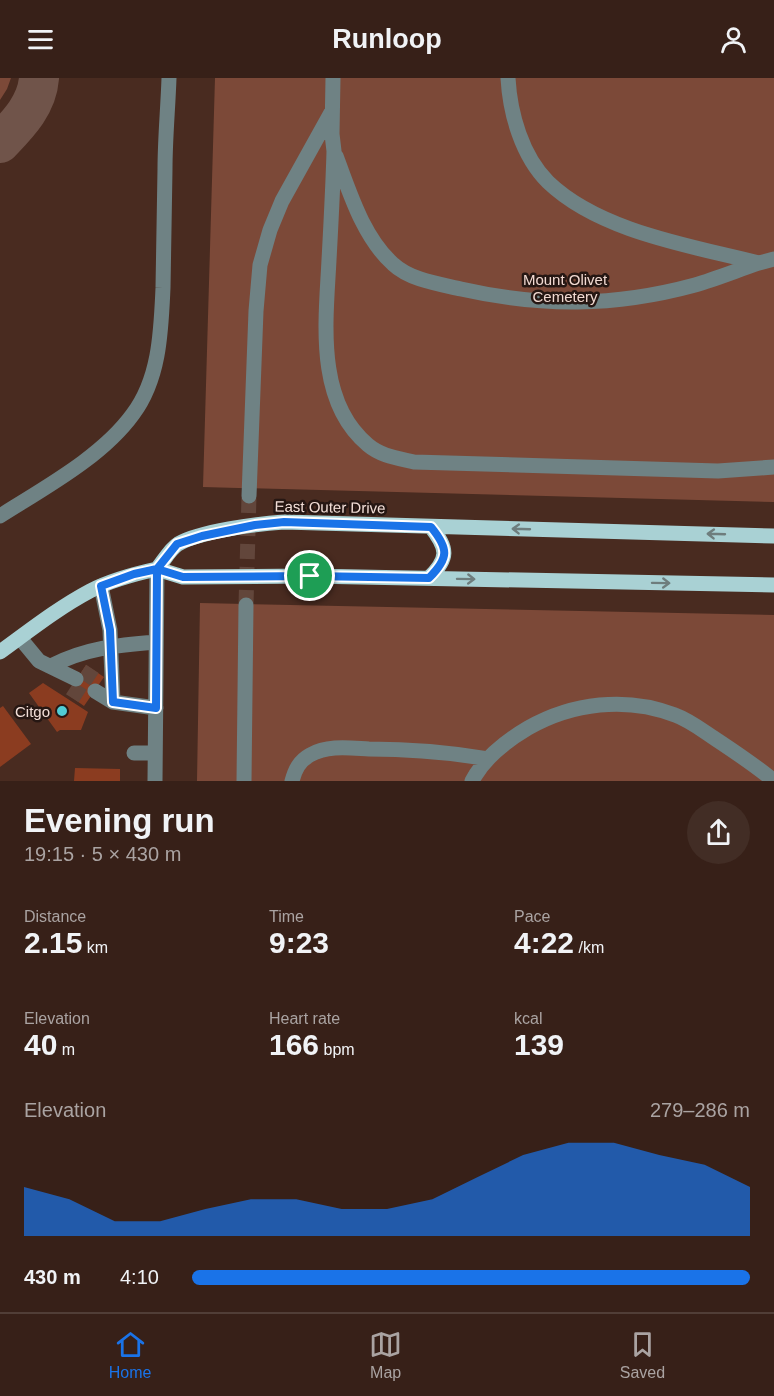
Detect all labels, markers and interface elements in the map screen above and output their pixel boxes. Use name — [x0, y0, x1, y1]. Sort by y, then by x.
icon: menu — [24, 23, 57, 56]
icon: person — [717, 23, 750, 56]
text: Runloop — [332, 24, 442, 54]
park label: Mount Olivet Cemetery — [523, 271, 608, 305]
street label: East Outer Drive — [274, 498, 386, 516]
one-way arrow — [511, 523, 531, 535]
one-way arrow — [706, 529, 726, 540]
pin — [284, 550, 335, 601]
icon: arrive — [293, 559, 326, 592]
one-way arrow — [456, 573, 476, 585]
one-way arrow — [651, 577, 671, 589]
place label: Citgo — [15, 703, 50, 720]
marker: Citgo — [55, 704, 69, 718]
button: share — [687, 801, 750, 864]
text: Evening run — [24, 802, 215, 839]
text: 19:15 · 5 × 430 m — [24, 843, 181, 865]
text: Distance — [24, 908, 86, 925]
text: Time — [269, 908, 304, 925]
text: Pace — [514, 908, 550, 925]
text: 2.15 — [24, 926, 82, 959]
text: 9:23 — [269, 926, 329, 959]
text: 4:22 — [514, 926, 574, 959]
text: km — [82, 939, 108, 956]
text: /km — [574, 939, 604, 956]
text: Elevation — [24, 1010, 90, 1027]
text: Heart rate — [269, 1010, 340, 1027]
text: kcal — [514, 1010, 542, 1027]
text: 40 — [24, 1028, 57, 1061]
text: 166 — [269, 1028, 319, 1061]
text: 139 — [514, 1028, 564, 1061]
text: m — [57, 1041, 75, 1058]
text: bpm — [319, 1041, 355, 1058]
text: Elevation — [24, 1099, 106, 1121]
text: 279–286 m — [650, 1099, 750, 1121]
text: 430 m — [24, 1266, 81, 1288]
text: 4:10 — [120, 1266, 159, 1288]
tab: Home — [109, 1328, 152, 1382]
tab: Map — [369, 1328, 402, 1382]
tab: Saved — [620, 1328, 665, 1382]

